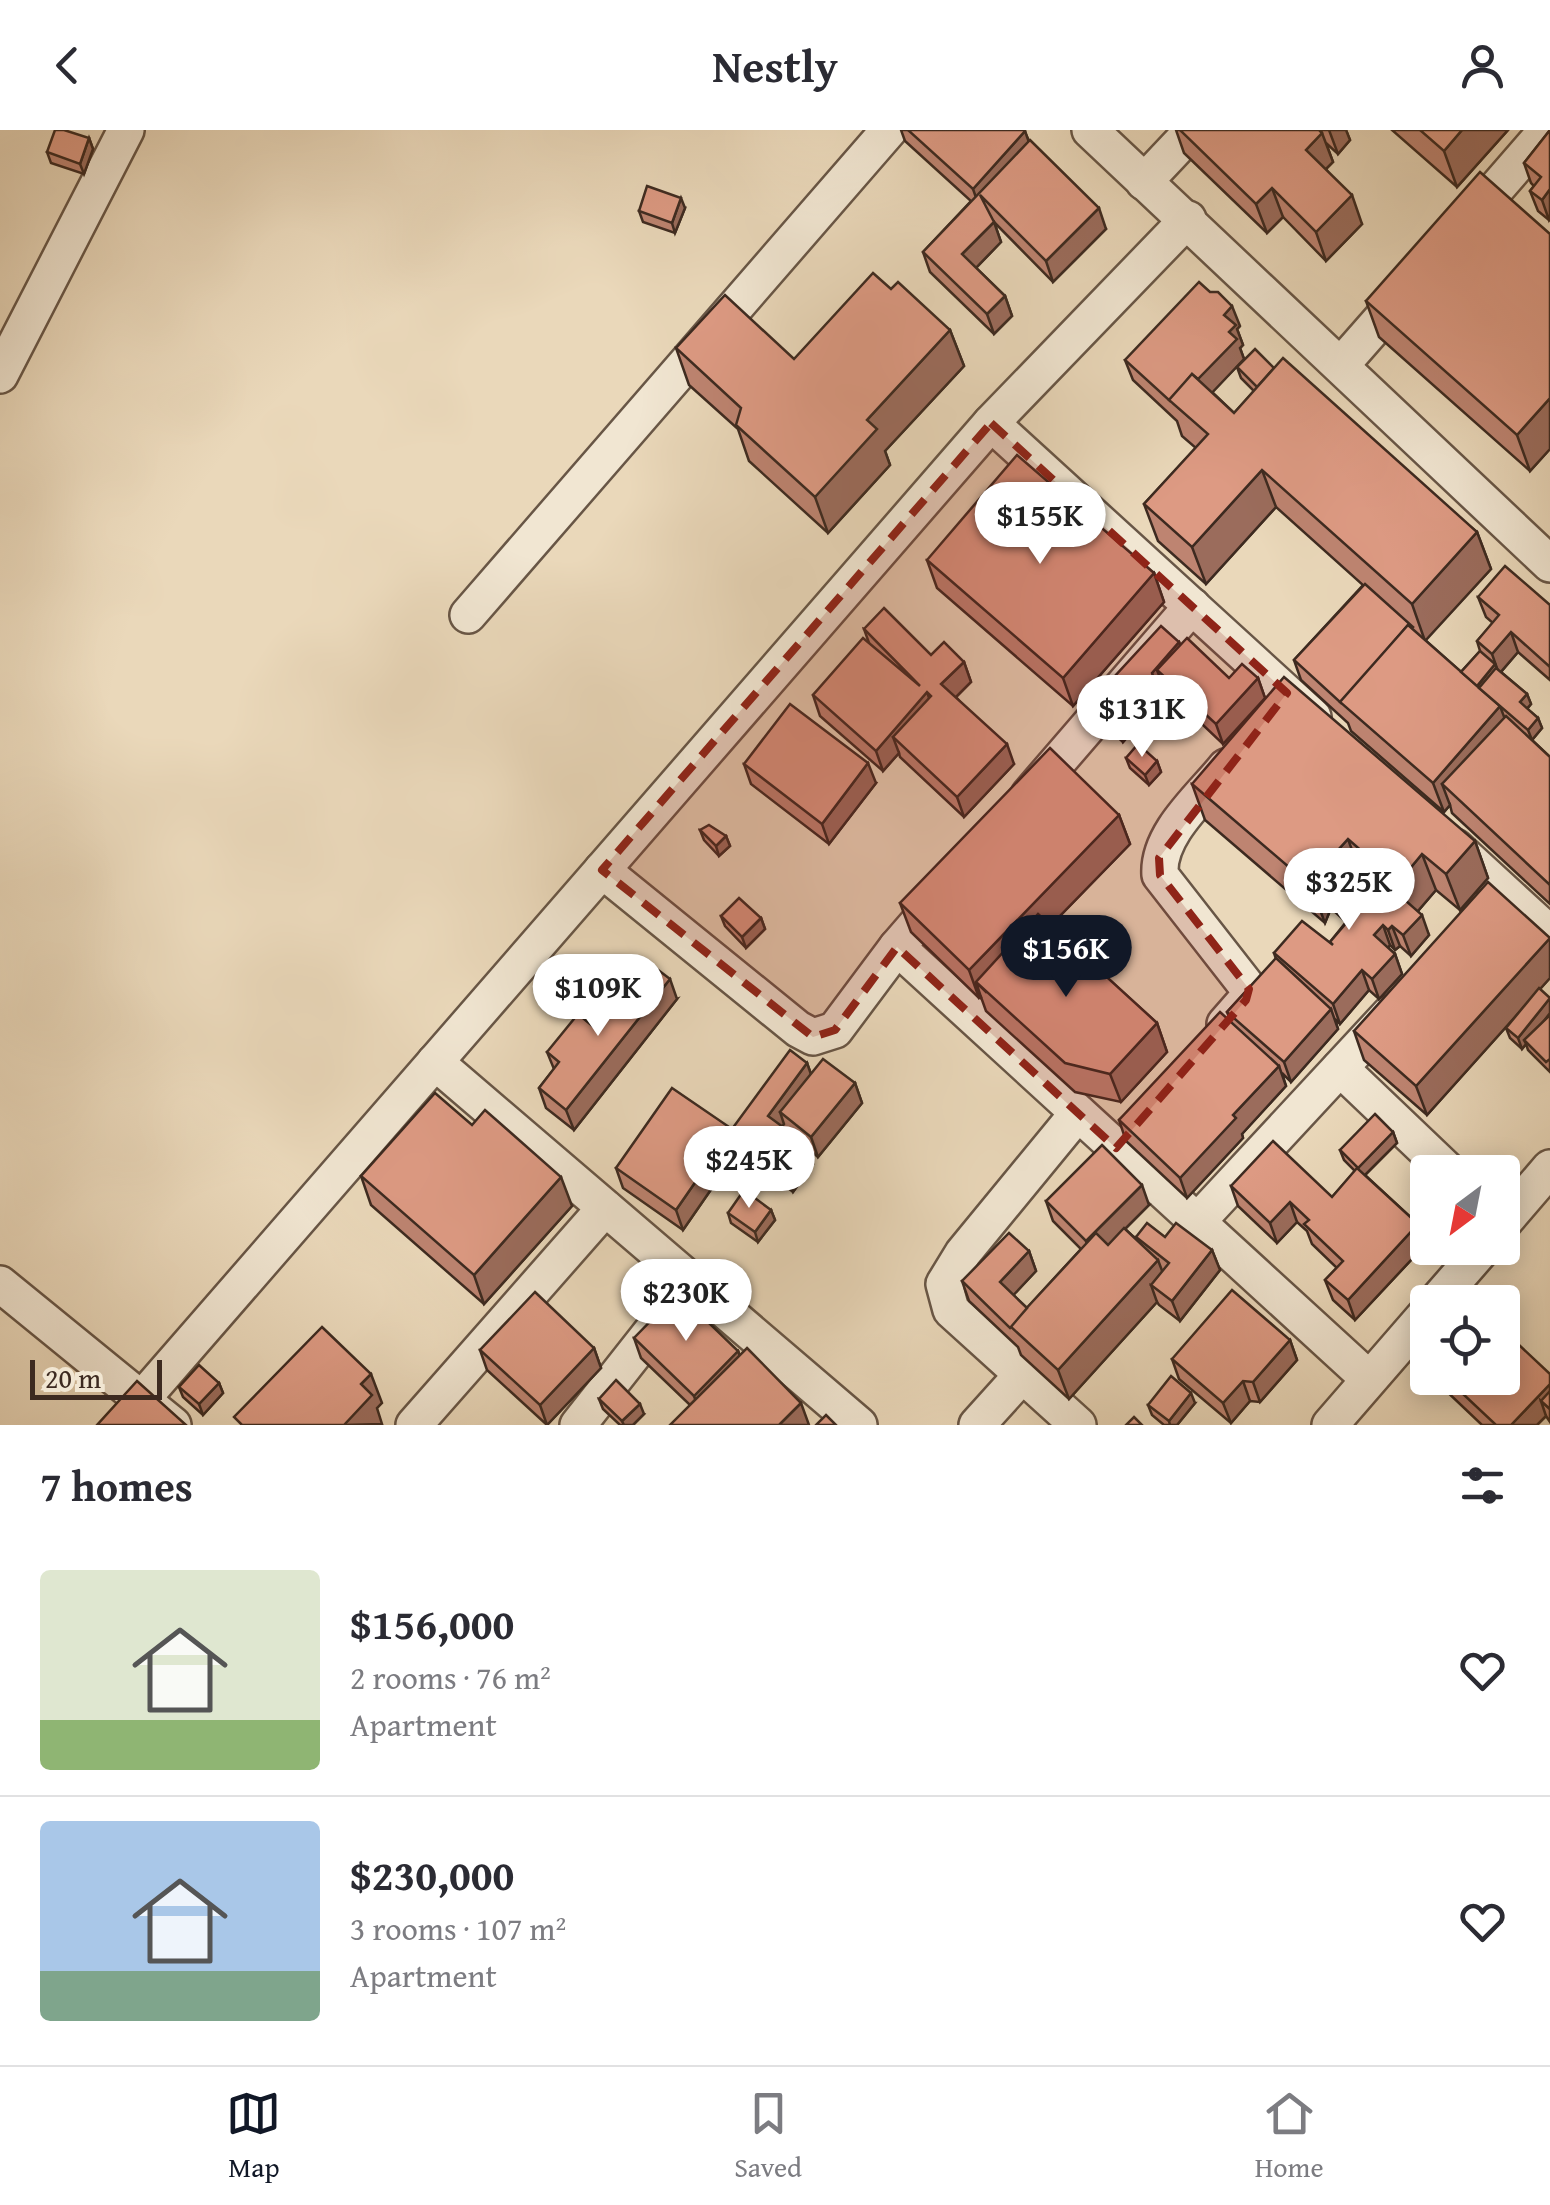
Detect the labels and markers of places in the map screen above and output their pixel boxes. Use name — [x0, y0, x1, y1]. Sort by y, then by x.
pin: $155K — [970, 482, 1110, 567]
pin: $131K — [1072, 675, 1212, 760]
pin: $325K — [1279, 848, 1419, 933]
pin: $156K — [996, 915, 1136, 1000]
pin: $109K — [528, 954, 668, 1039]
pin: $245K — [679, 1126, 819, 1211]
pin: $230K — [616, 1259, 756, 1344]

